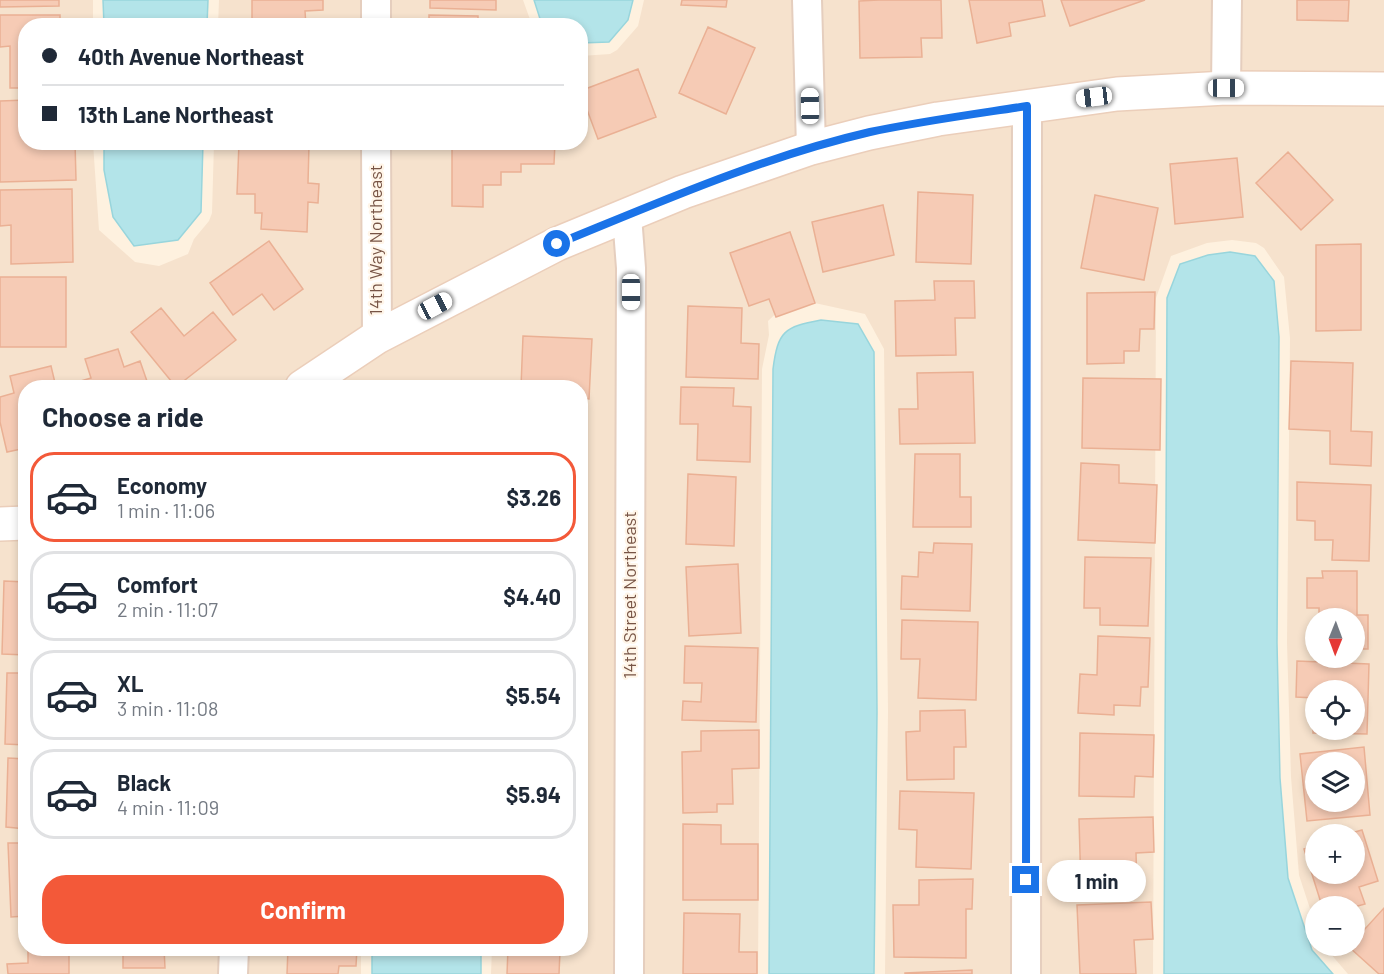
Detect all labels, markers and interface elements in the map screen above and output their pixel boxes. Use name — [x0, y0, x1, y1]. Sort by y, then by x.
text: 40th Avenue Northeast — [78, 43, 304, 69]
car — [1208, 79, 1244, 97]
car — [1075, 86, 1113, 108]
car — [801, 88, 819, 124]
text: 13th Lane Northeast — [78, 101, 274, 127]
street label: 14th Way Northeast — [364, 165, 386, 315]
route start — [543, 230, 570, 257]
car — [622, 274, 640, 310]
car — [415, 290, 455, 322]
text: Choose a ride — [42, 400, 204, 432]
icon: car — [45, 470, 99, 524]
text: Economy — [117, 472, 207, 498]
text: $3.26 — [506, 484, 561, 510]
text: 1 min · 11:06 — [117, 498, 215, 522]
street label: 14th Street Northeast — [618, 511, 640, 679]
icon: car — [45, 569, 99, 623]
text: Comfort — [117, 571, 198, 597]
text: $4.40 — [503, 583, 561, 609]
text: 2 min · 11:07 — [117, 597, 218, 621]
north arrow — [1305, 608, 1365, 668]
map controls — [1305, 608, 1365, 956]
icon: car — [45, 668, 99, 722]
text: XL — [117, 670, 143, 696]
button: locate — [1305, 680, 1365, 740]
text: $5.54 — [505, 682, 561, 708]
text: 3 min · 11:08 — [117, 696, 218, 720]
button: layers — [1305, 752, 1365, 812]
icon: car — [45, 767, 99, 821]
text: Black — [117, 769, 171, 795]
text: $5.94 — [506, 781, 561, 807]
text: 4 min · 11:09 — [117, 795, 219, 819]
button: + — [1305, 824, 1365, 884]
callout: 1 min — [1047, 859, 1146, 901]
route end — [1012, 866, 1039, 893]
text: 1 min — [1075, 869, 1118, 893]
button: Confirm — [42, 875, 564, 944]
button: − — [1305, 896, 1365, 956]

